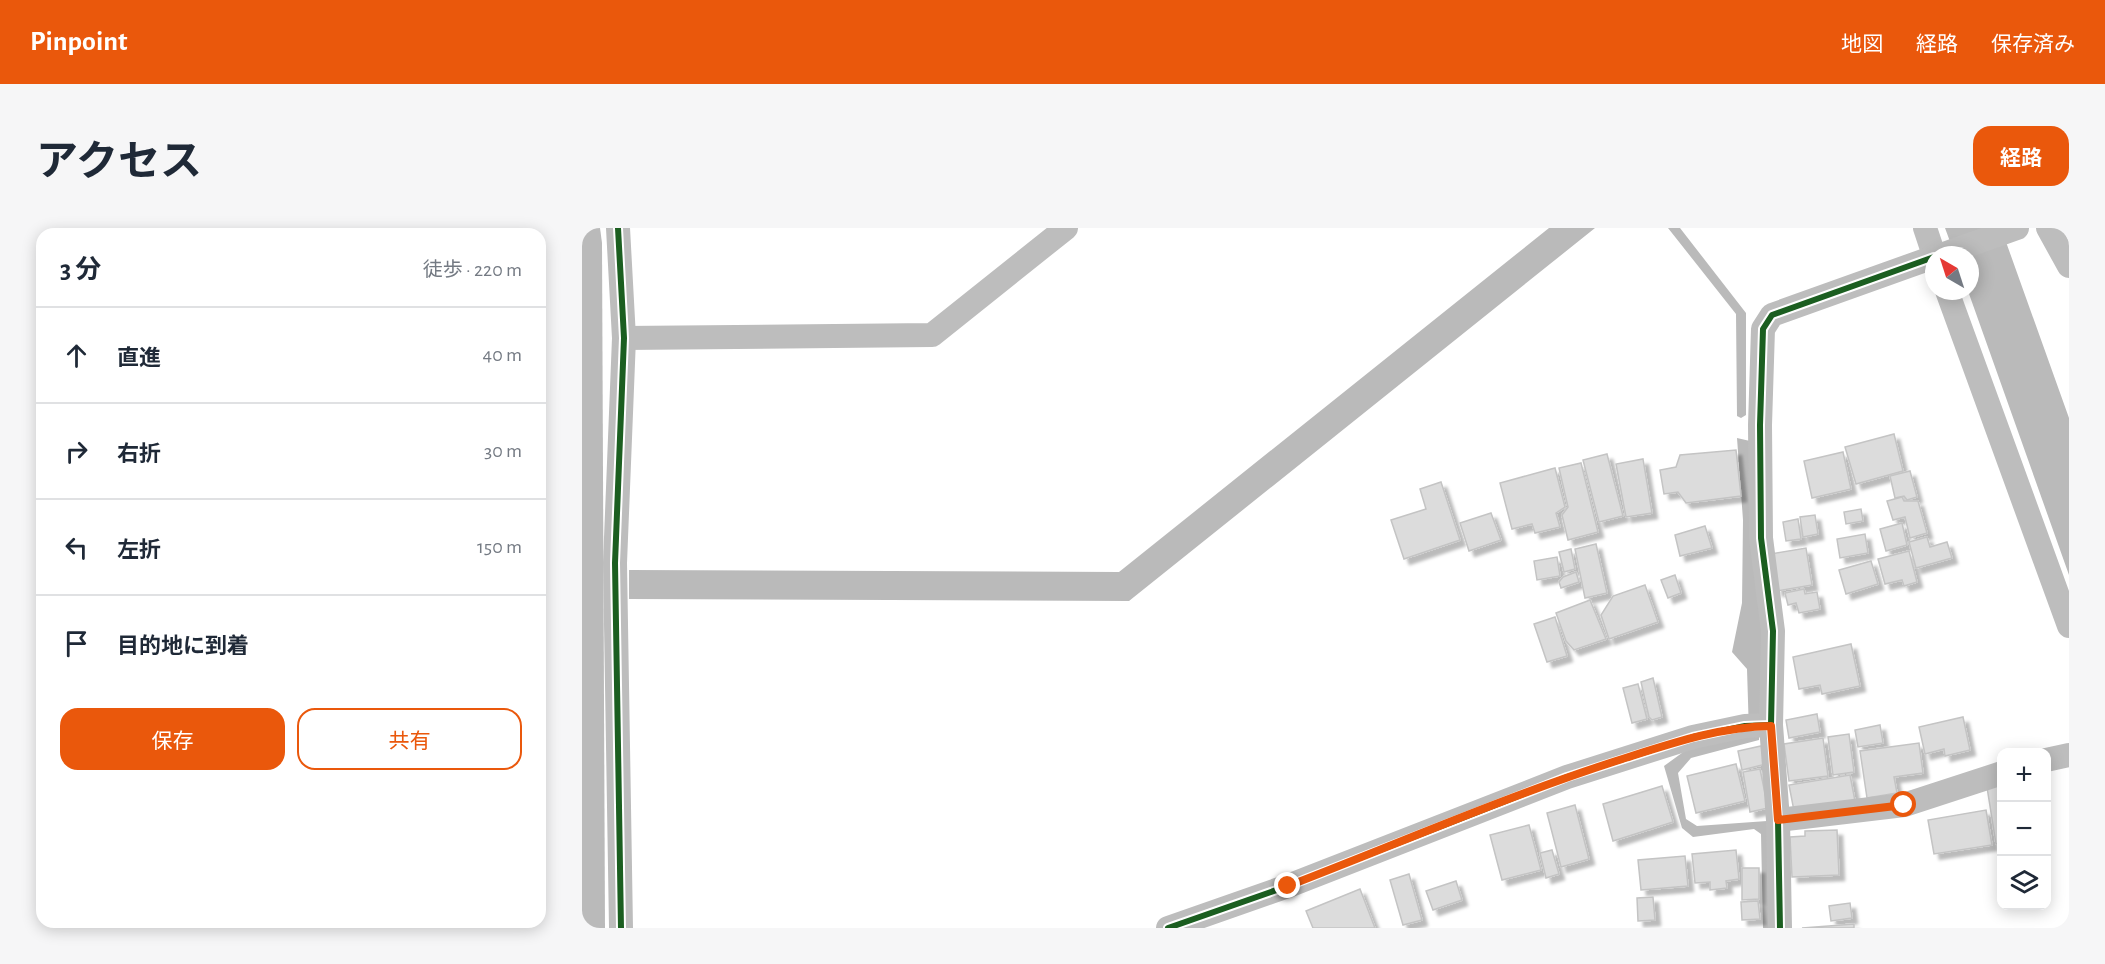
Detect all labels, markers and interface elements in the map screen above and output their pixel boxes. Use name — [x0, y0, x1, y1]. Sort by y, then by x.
text: Pinpoint — [30, 28, 128, 56]
text: 地図 — [1841, 34, 1883, 55]
text: 経路 — [1916, 34, 1958, 55]
text: 保存済み — [1991, 34, 2075, 55]
button: 経路 — [1973, 126, 2069, 186]
text: アクセス — [36, 141, 202, 183]
north arrow — [1925, 246, 1979, 300]
text: 3 分 — [60, 257, 101, 283]
text: 徒歩 · 220 m — [423, 260, 522, 280]
icon: ahead — [60, 339, 93, 372]
text: 40 m — [483, 345, 522, 365]
text: 直進 — [117, 347, 161, 369]
icon: right — [60, 435, 93, 468]
text: 30 m — [484, 441, 522, 461]
text: 右折 — [117, 443, 161, 465]
icon: left — [60, 531, 93, 564]
text: 150 m — [477, 537, 522, 557]
text: 左折 — [117, 539, 161, 561]
icon: arrive — [60, 627, 93, 660]
text: 目的地に到着 — [117, 635, 249, 657]
button: 保存 — [60, 708, 285, 770]
button: 共有 — [297, 708, 522, 770]
map controls — [1997, 748, 2051, 910]
button: + — [1997, 748, 2051, 802]
route start — [1890, 791, 1916, 817]
button: − — [1997, 802, 2051, 856]
button: layers — [1997, 856, 2051, 910]
route end — [1274, 872, 1300, 898]

